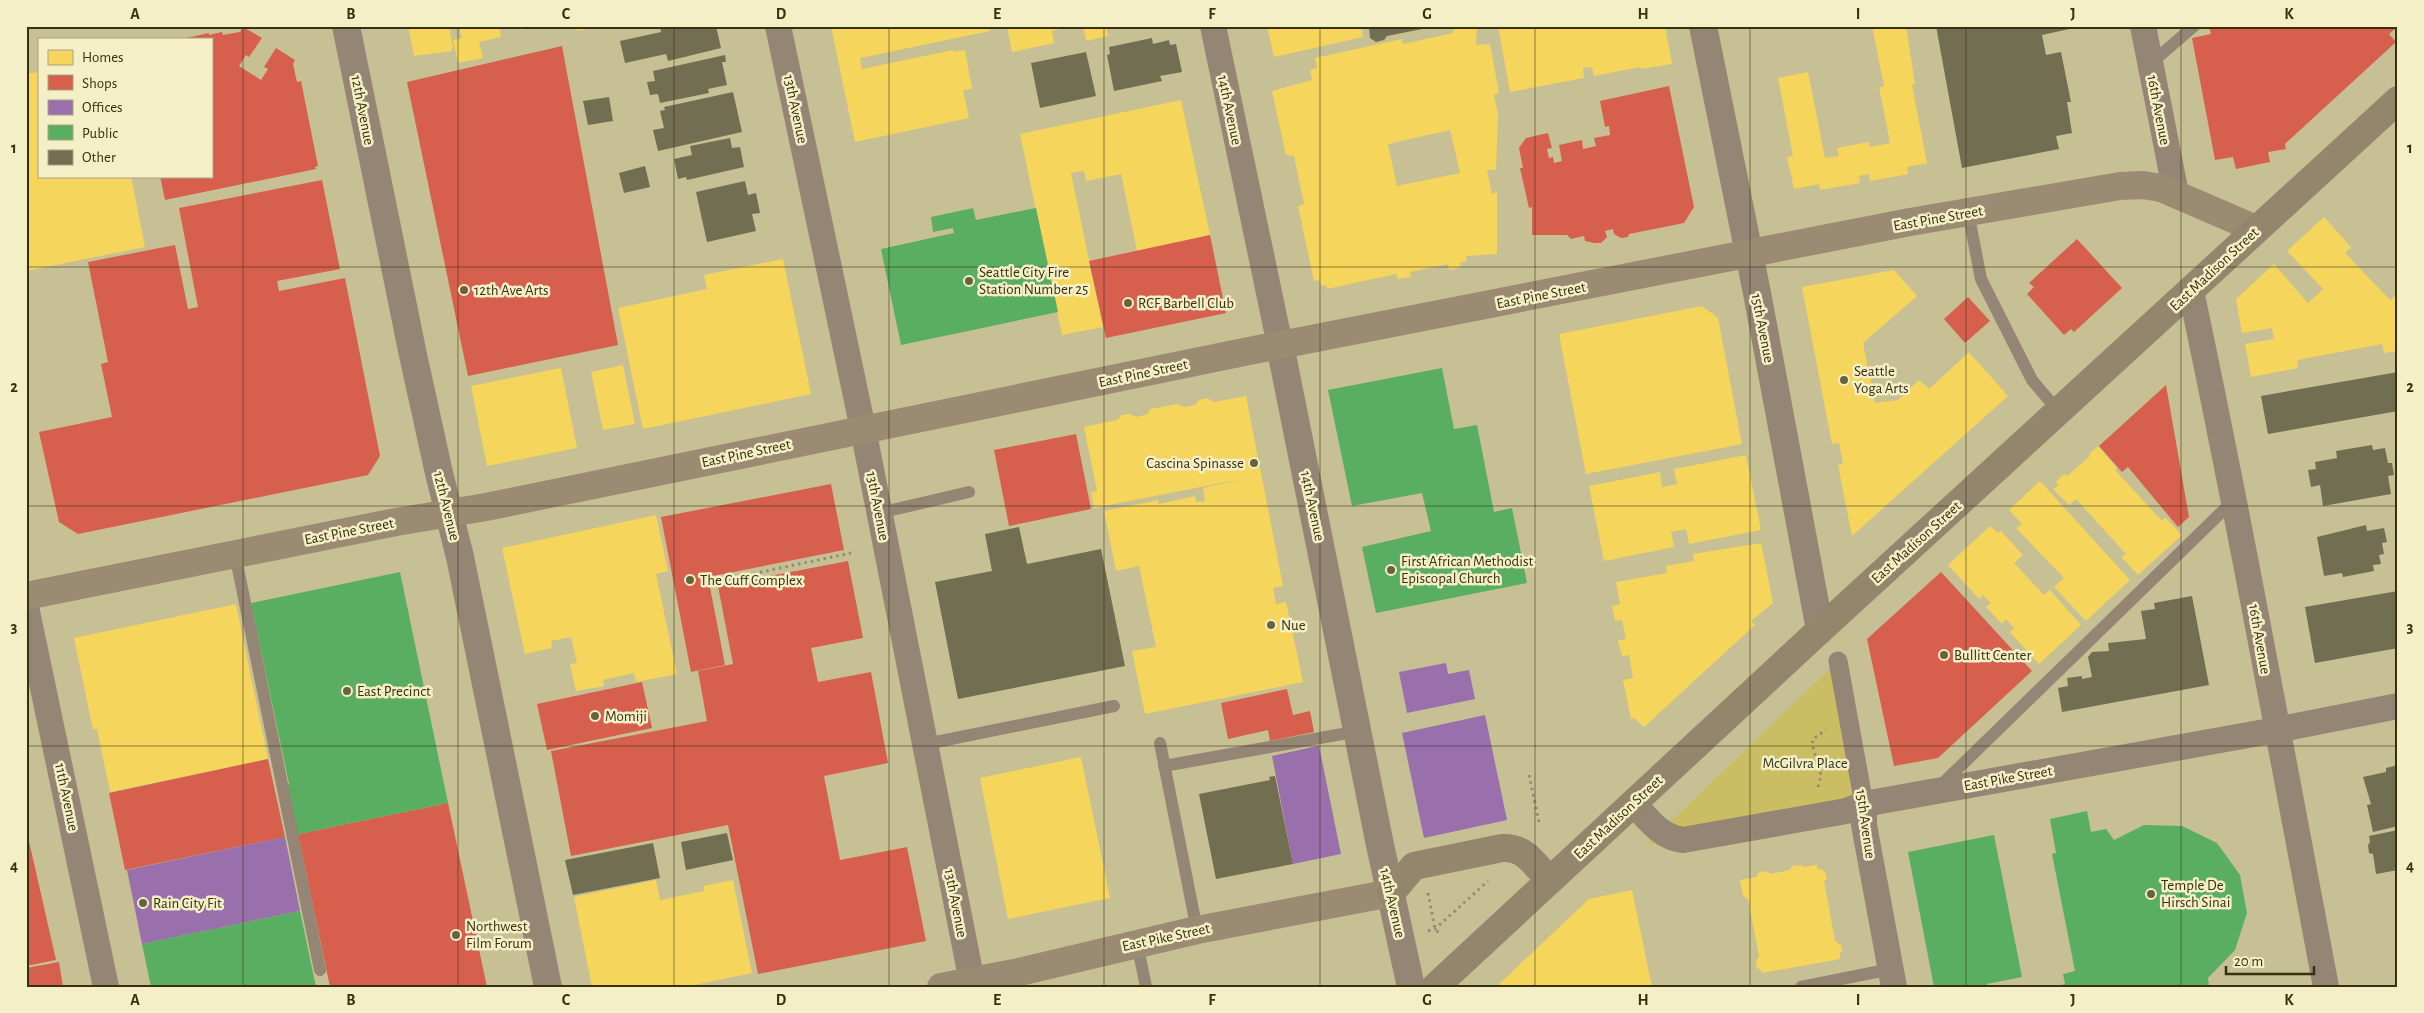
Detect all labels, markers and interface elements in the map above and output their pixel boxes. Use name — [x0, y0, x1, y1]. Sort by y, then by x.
text: A — [130, 6, 140, 22]
text: B — [346, 6, 356, 22]
text: C — [562, 6, 571, 22]
text: D — [776, 6, 787, 22]
text: E — [993, 6, 1001, 22]
text: F — [1208, 6, 1216, 22]
text: G — [1422, 6, 1432, 22]
text: H — [1637, 6, 1649, 22]
text: I — [1856, 6, 1860, 22]
text: J — [2070, 6, 2076, 22]
text: K — [2284, 6, 2294, 22]
legend — [38, 38, 212, 178]
text: Homes — [82, 50, 124, 65]
street label: 13th Avenue — [781, 73, 810, 145]
street label: 12th Avenue — [348, 74, 377, 146]
street label: 14th Avenue — [1215, 74, 1244, 147]
street label: 16th Avenue — [2144, 74, 2173, 146]
text: Shops — [82, 76, 117, 91]
text: Offices — [82, 100, 123, 115]
text: Public — [82, 126, 118, 141]
text: 1 — [11, 140, 17, 156]
text: 1 — [2407, 140, 2413, 156]
text: Other — [82, 150, 116, 165]
street label: East Pine Street — [1892, 203, 1984, 234]
street label: East Madison Street — [2167, 225, 2262, 314]
place label: Seattle City Fire Station Number 25 — [979, 265, 1088, 297]
marker: Seattle City Fire Station Number 25 — [963, 275, 975, 287]
street label: East Pine Street — [1495, 279, 1587, 311]
place label: 12th Ave Arts — [474, 283, 549, 298]
marker: 12th Ave Arts — [458, 284, 470, 296]
street label: 15th Avenue — [1748, 292, 1777, 364]
place label: RCF Barbell Club — [1138, 296, 1234, 311]
marker: RCF Barbell Club — [1122, 297, 1134, 309]
street label: East Pine Street — [1097, 357, 1189, 390]
place label: Seattle Yoga Arts — [1854, 364, 1909, 396]
marker: Seattle Yoga Arts — [1838, 374, 1850, 386]
text: 2 — [10, 379, 18, 395]
text: 2 — [2406, 379, 2414, 395]
street label: East Pine Street — [700, 437, 792, 470]
place label: Cascina Spinasse — [1146, 456, 1244, 471]
marker: Cascina Spinasse — [1248, 457, 1260, 469]
street label: 12th Avenue — [431, 470, 462, 542]
street label: 13th Avenue — [863, 470, 892, 542]
street label: 14th Avenue — [1298, 470, 1327, 543]
street label: East Madison Street — [1869, 498, 1964, 586]
street label: East Pine Street — [303, 515, 395, 547]
place label: First African Methodist Episcopal Church — [1401, 554, 1533, 586]
marker: First African Methodist Episcopal Church — [1385, 564, 1397, 576]
place label: The Cuff Complex — [700, 573, 803, 588]
marker: The Cuff Complex — [684, 574, 696, 586]
street label: 16th Avenue — [2246, 603, 2273, 675]
place label: Nue — [1281, 618, 1306, 633]
text: 3 — [11, 619, 18, 635]
marker: Nue — [1265, 619, 1277, 631]
text: 3 — [2407, 619, 2414, 635]
place label: Bullitt Center — [1954, 648, 2031, 663]
marker: Bullitt Center — [1938, 649, 1950, 661]
place label: East Precinct — [357, 684, 431, 699]
marker: East Precinct — [341, 685, 353, 697]
place label: Momiji — [605, 709, 647, 724]
marker: Momiji — [589, 710, 601, 722]
park label: McGilvra Place — [1762, 756, 1848, 771]
street label: 11th Avenue — [52, 762, 81, 833]
street label: East Pike Street — [1963, 763, 2054, 794]
street label: East Madison Street — [1571, 773, 1666, 862]
street label: 15th Avenue — [1853, 788, 1878, 860]
text: 4 — [10, 858, 18, 874]
text: 4 — [2406, 858, 2414, 874]
street label: 13th Avenue — [941, 867, 970, 939]
street label: 14th Avenue — [1377, 867, 1408, 940]
place label: Temple De Hirsch Sinai — [2161, 878, 2230, 910]
marker: Temple De Hirsch Sinai — [2145, 888, 2157, 900]
place label: Rain City Fit — [153, 896, 222, 911]
marker: Rain City Fit — [137, 897, 149, 909]
place label: Northwest Film Forum — [466, 919, 532, 951]
street label: East Pike Street — [1121, 921, 1212, 954]
marker: Northwest Film Forum — [450, 929, 462, 941]
scale bar — [2226, 943, 2314, 975]
text: 20 m — [2234, 954, 2263, 969]
text: A — [130, 992, 140, 1008]
text: B — [346, 992, 356, 1008]
text: C — [562, 992, 571, 1008]
text: D — [776, 992, 787, 1008]
text: E — [993, 992, 1001, 1008]
text: F — [1208, 992, 1216, 1008]
text: G — [1422, 992, 1432, 1008]
text: H — [1637, 992, 1649, 1008]
text: I — [1856, 992, 1860, 1008]
text: J — [2070, 992, 2076, 1008]
text: K — [2284, 992, 2294, 1008]

